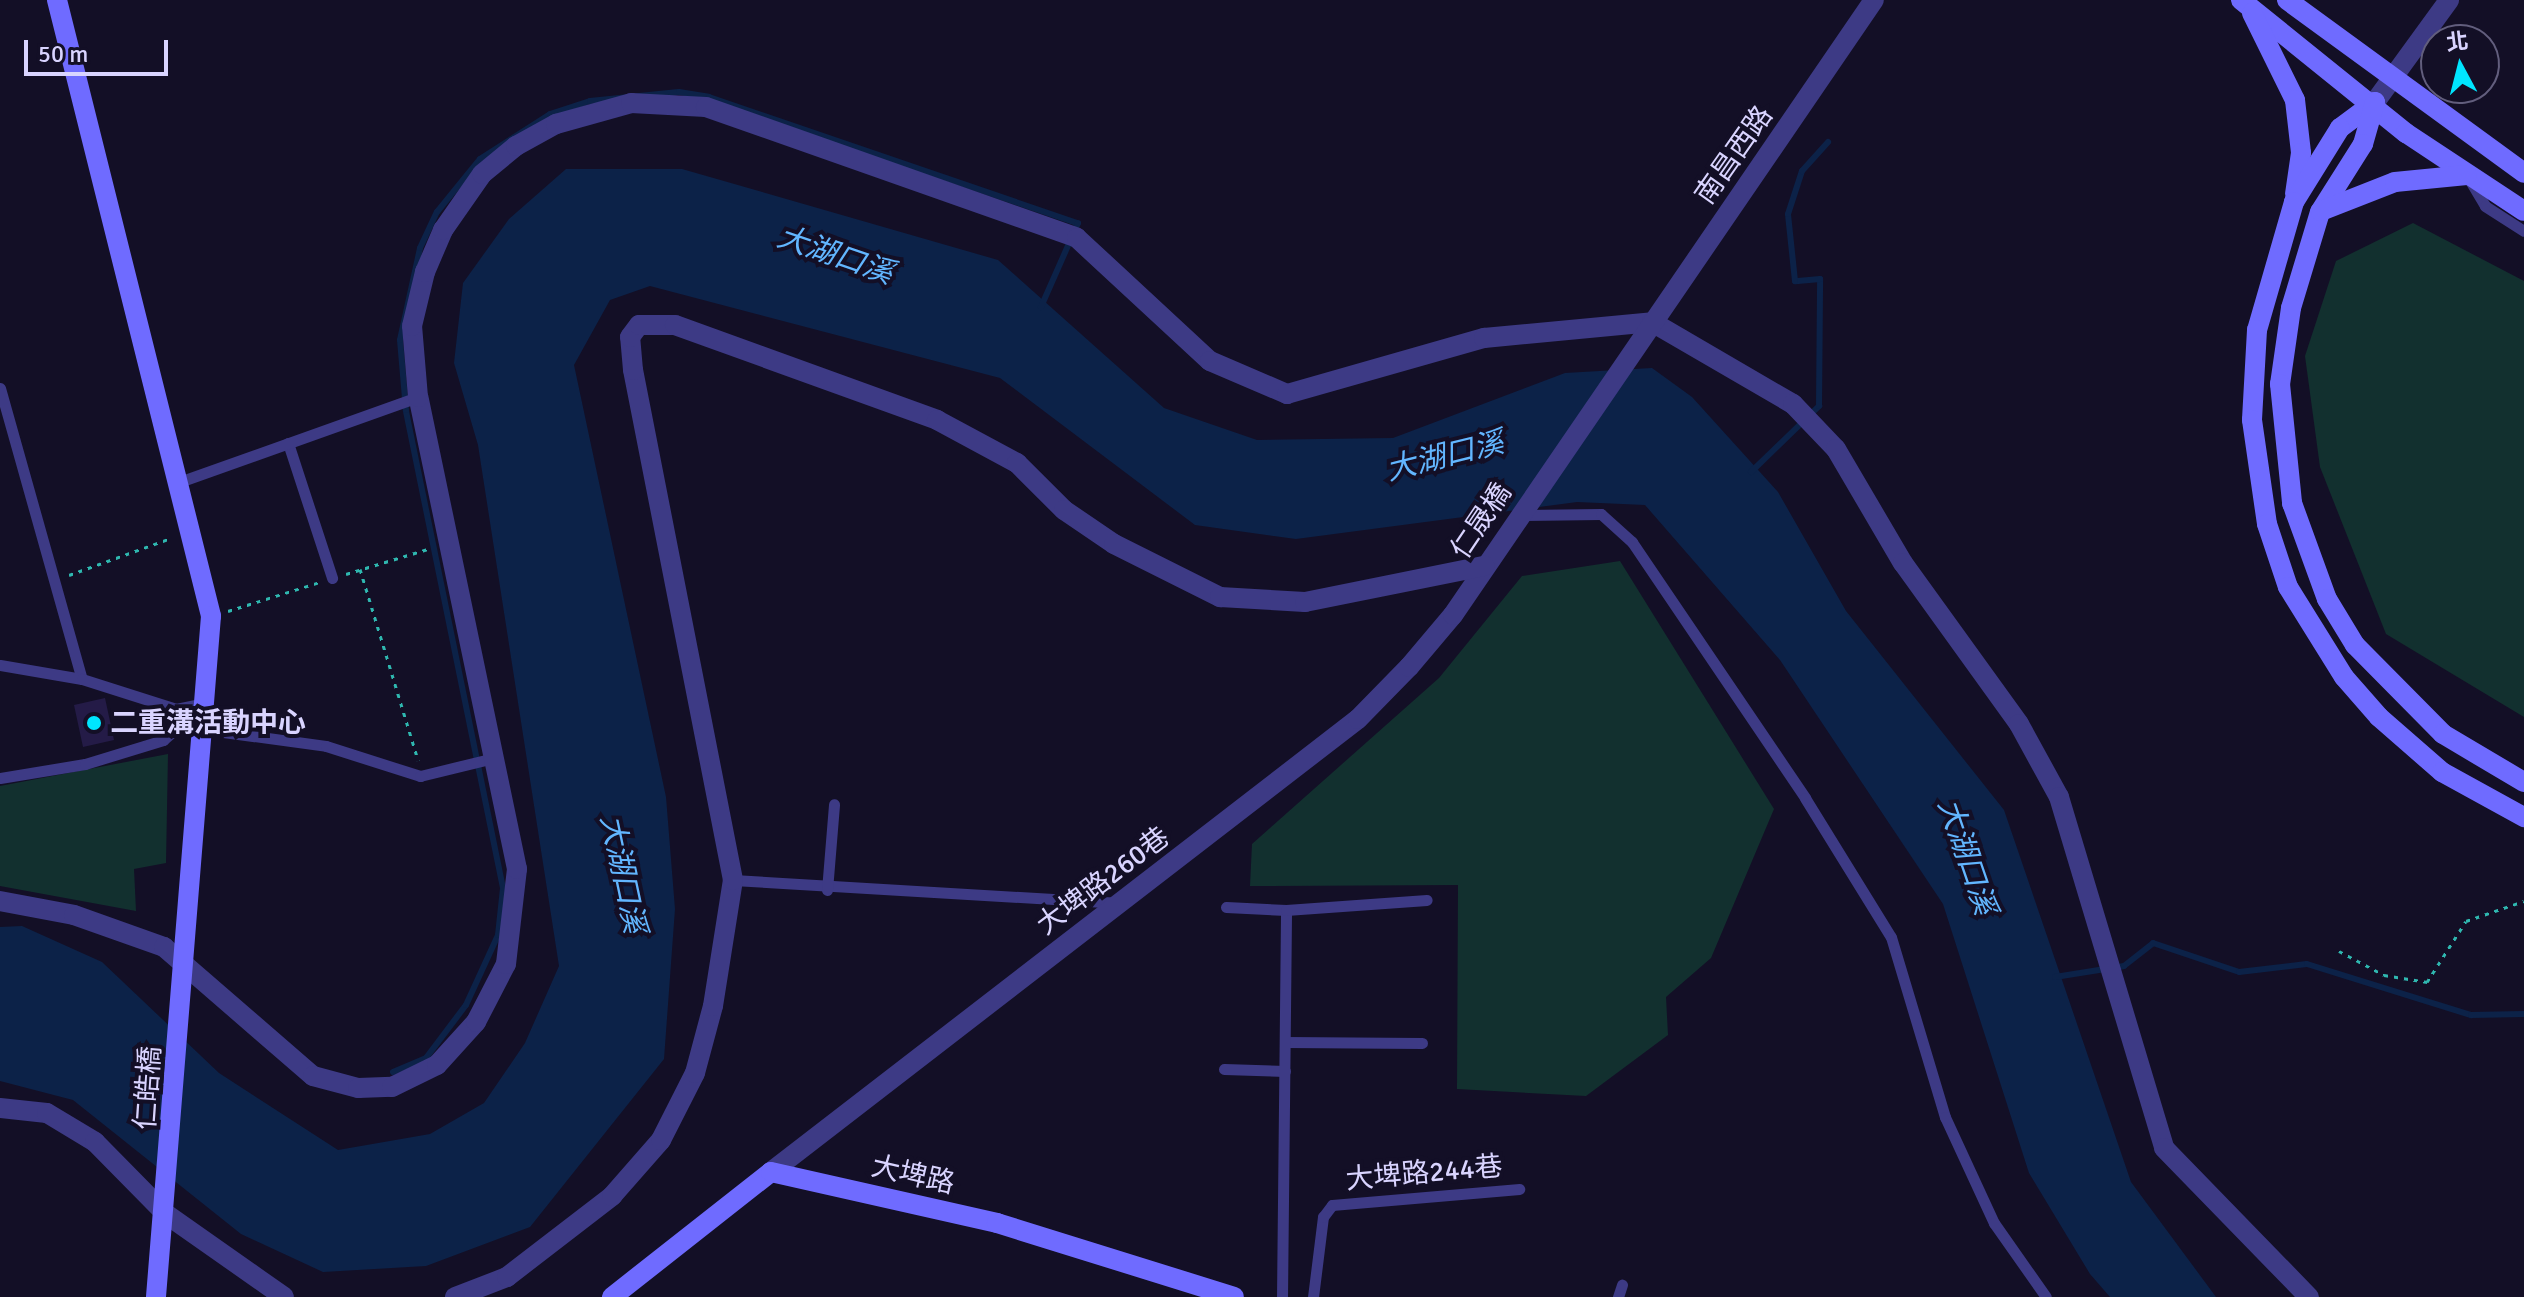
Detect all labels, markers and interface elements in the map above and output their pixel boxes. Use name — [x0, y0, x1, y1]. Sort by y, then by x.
scale bar — [28, 24, 172, 74]
north arrow — [2420, 24, 2500, 104]
text: 北 — [2445, 27, 2470, 56]
text: 50 m — [38, 39, 88, 69]
street label: 南昌西路 — [1688, 99, 1780, 211]
water label: 大湖口溪 — [772, 219, 898, 293]
water label: 大湖口溪 — [1382, 425, 1508, 489]
street label: 仁晟橋 — [1444, 477, 1518, 565]
place label: 二重溝活動中心 — [110, 706, 306, 740]
marker: 二重溝活動中心 — [85, 714, 103, 732]
water label: 大湖口溪 — [1929, 794, 2003, 920]
water label: 大湖口溪 — [592, 812, 652, 936]
street label: 大埤路260巷 — [1030, 820, 1176, 942]
street label: 仁皓橋 — [128, 1045, 168, 1131]
street label: 大埤路 — [868, 1149, 958, 1201]
street label: 大埤路244巷 — [1344, 1149, 1504, 1197]

